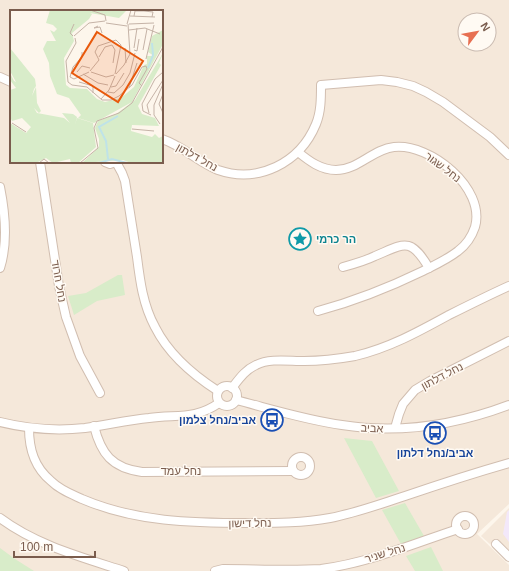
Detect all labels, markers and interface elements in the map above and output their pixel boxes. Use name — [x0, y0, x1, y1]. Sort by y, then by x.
inset map — [10, 10, 163, 163]
north arrow — [457, 12, 497, 52]
text: N — [478, 20, 493, 33]
street label: נחל דלתון — [174, 141, 220, 173]
street label: נחל שגור — [423, 150, 463, 184]
place icon: הר כרמי — [287, 226, 313, 252]
place label: הר כרמי — [316, 233, 356, 245]
street label: נחל חרוד — [49, 259, 69, 303]
street label: נחל דלתון — [419, 360, 465, 392]
bus stop icon: אביב/נחל צלמון — [259, 407, 285, 433]
place label: אביב/נחל צלמון — [179, 414, 256, 426]
bus stop icon: אביב/נחל דלתון — [422, 420, 448, 446]
street label: אביב — [360, 421, 384, 435]
place label: אביב/נחל דלתון — [397, 447, 474, 459]
street label: נחל עמד — [161, 465, 201, 477]
street label: נחל דישון — [228, 517, 272, 529]
scale bar — [14, 533, 95, 559]
text: 100 m — [20, 540, 53, 554]
street label: נחל שניר — [363, 541, 407, 565]

